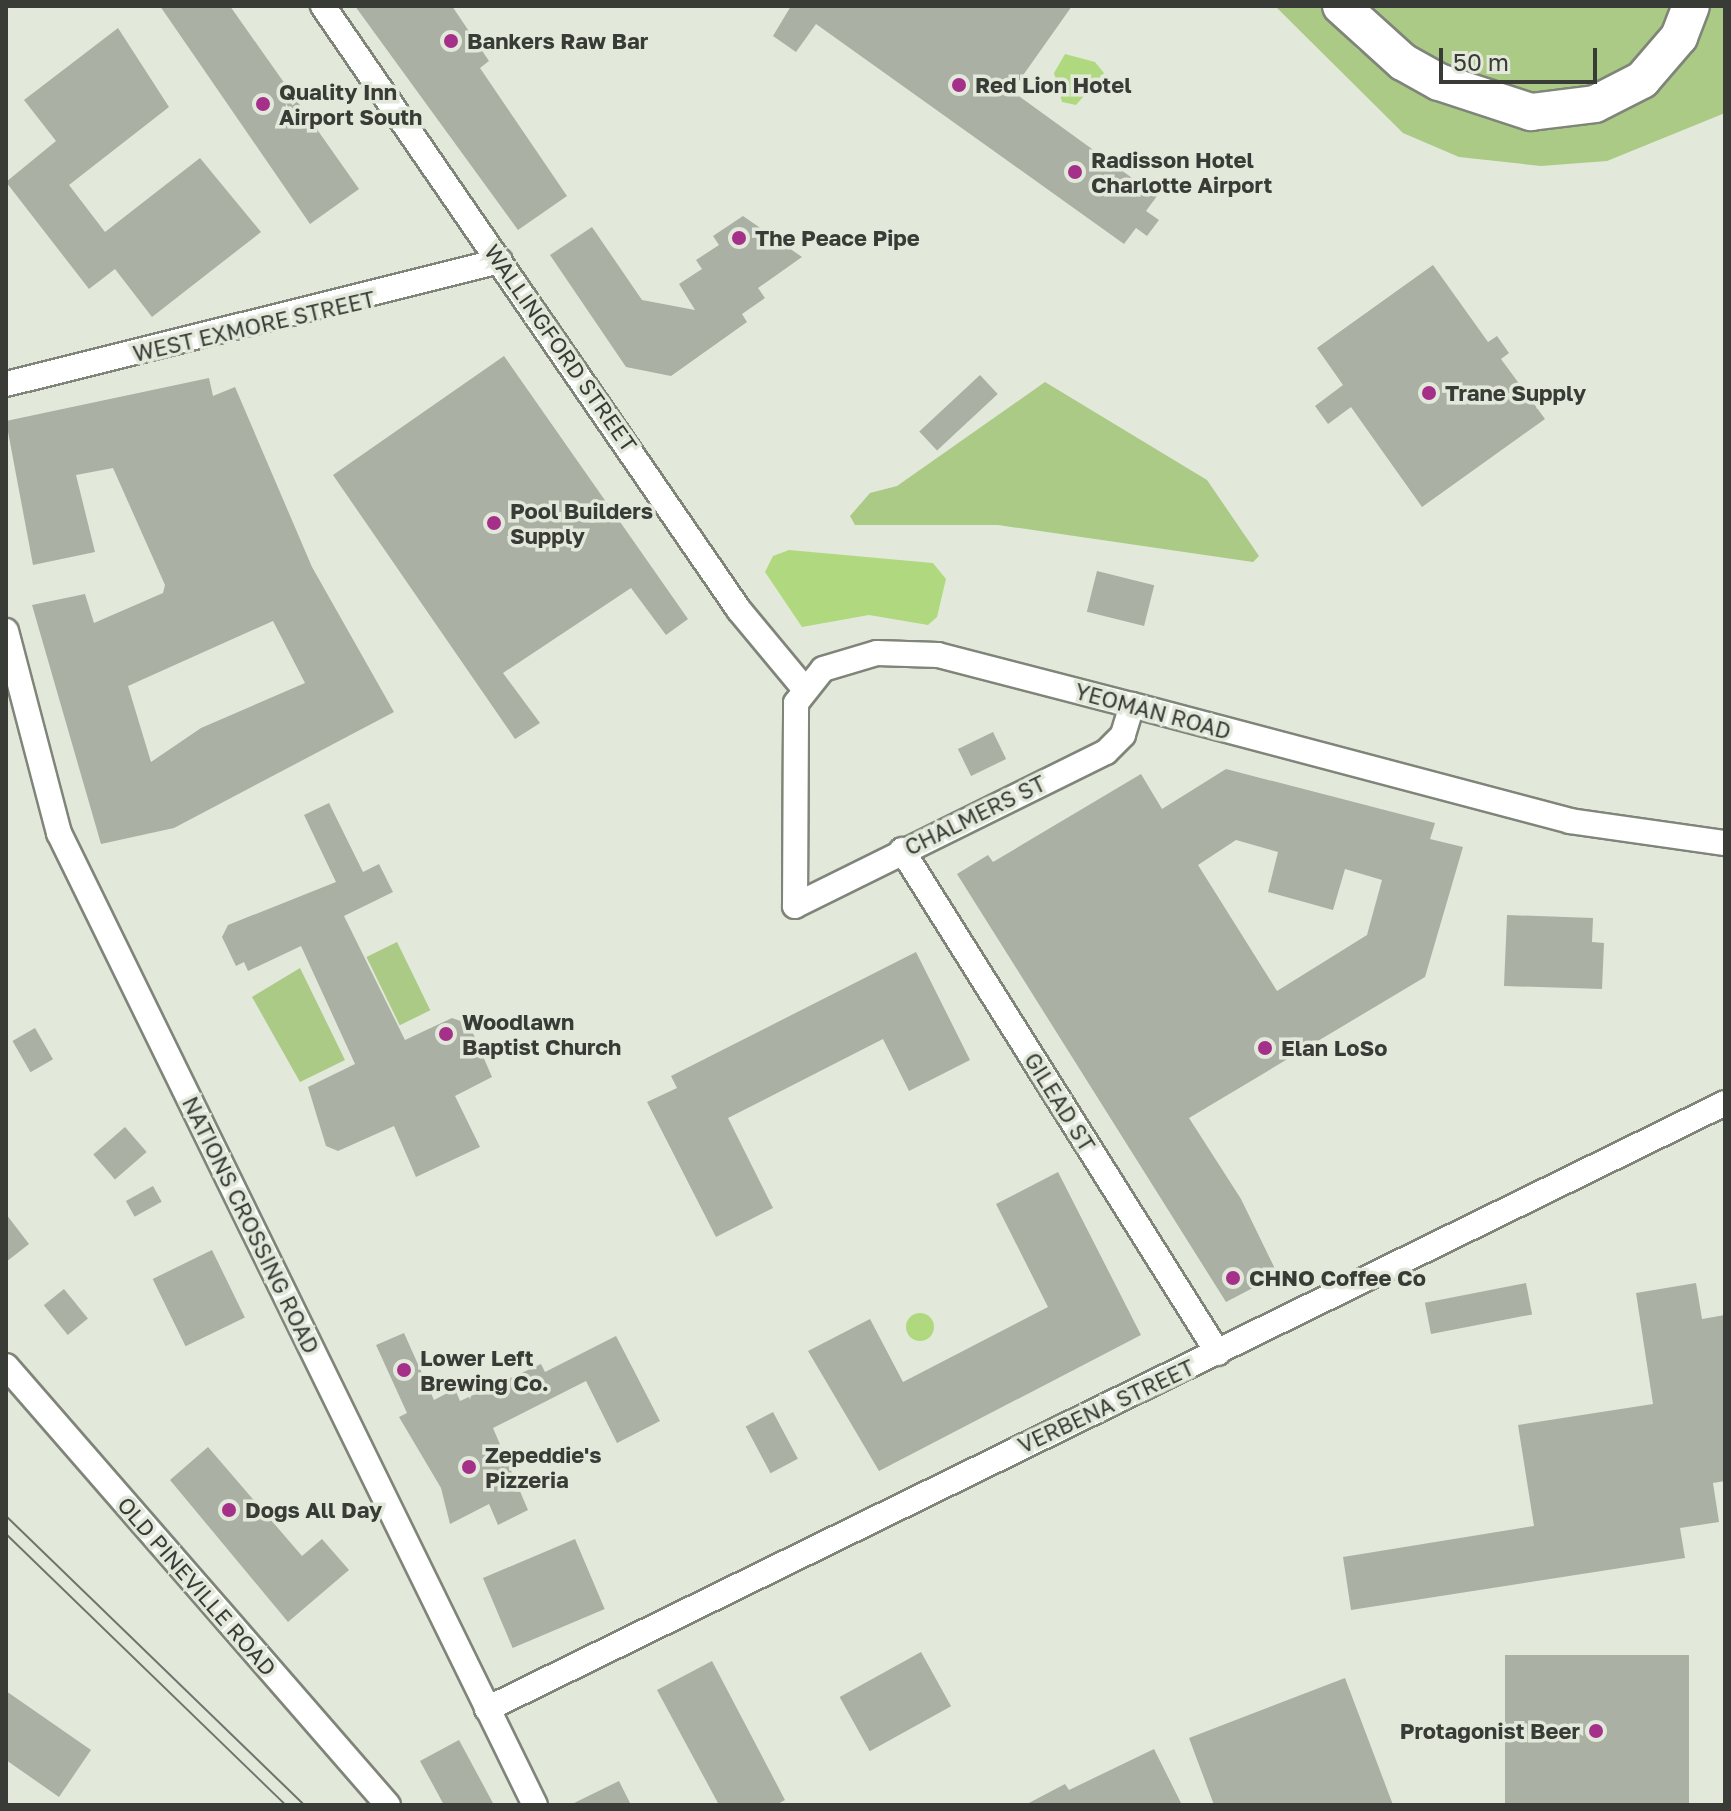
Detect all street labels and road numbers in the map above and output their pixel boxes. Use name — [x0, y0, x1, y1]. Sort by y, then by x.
street label: WALLINGFORD STREET — [479, 239, 643, 457]
street label: WEST EXMORE STREET — [130, 285, 378, 367]
street label: YEOMAN ROAD — [1072, 677, 1234, 745]
street label: CHALMERS ST — [900, 770, 1050, 860]
street label: GILEAD ST — [1019, 1048, 1101, 1156]
street label: NATIONS CROSSING ROAD — [177, 1092, 325, 1358]
street label: VERBENA STREET — [1014, 1354, 1198, 1458]
street label: OLD PINEVILLE ROAD — [112, 1491, 282, 1681]

